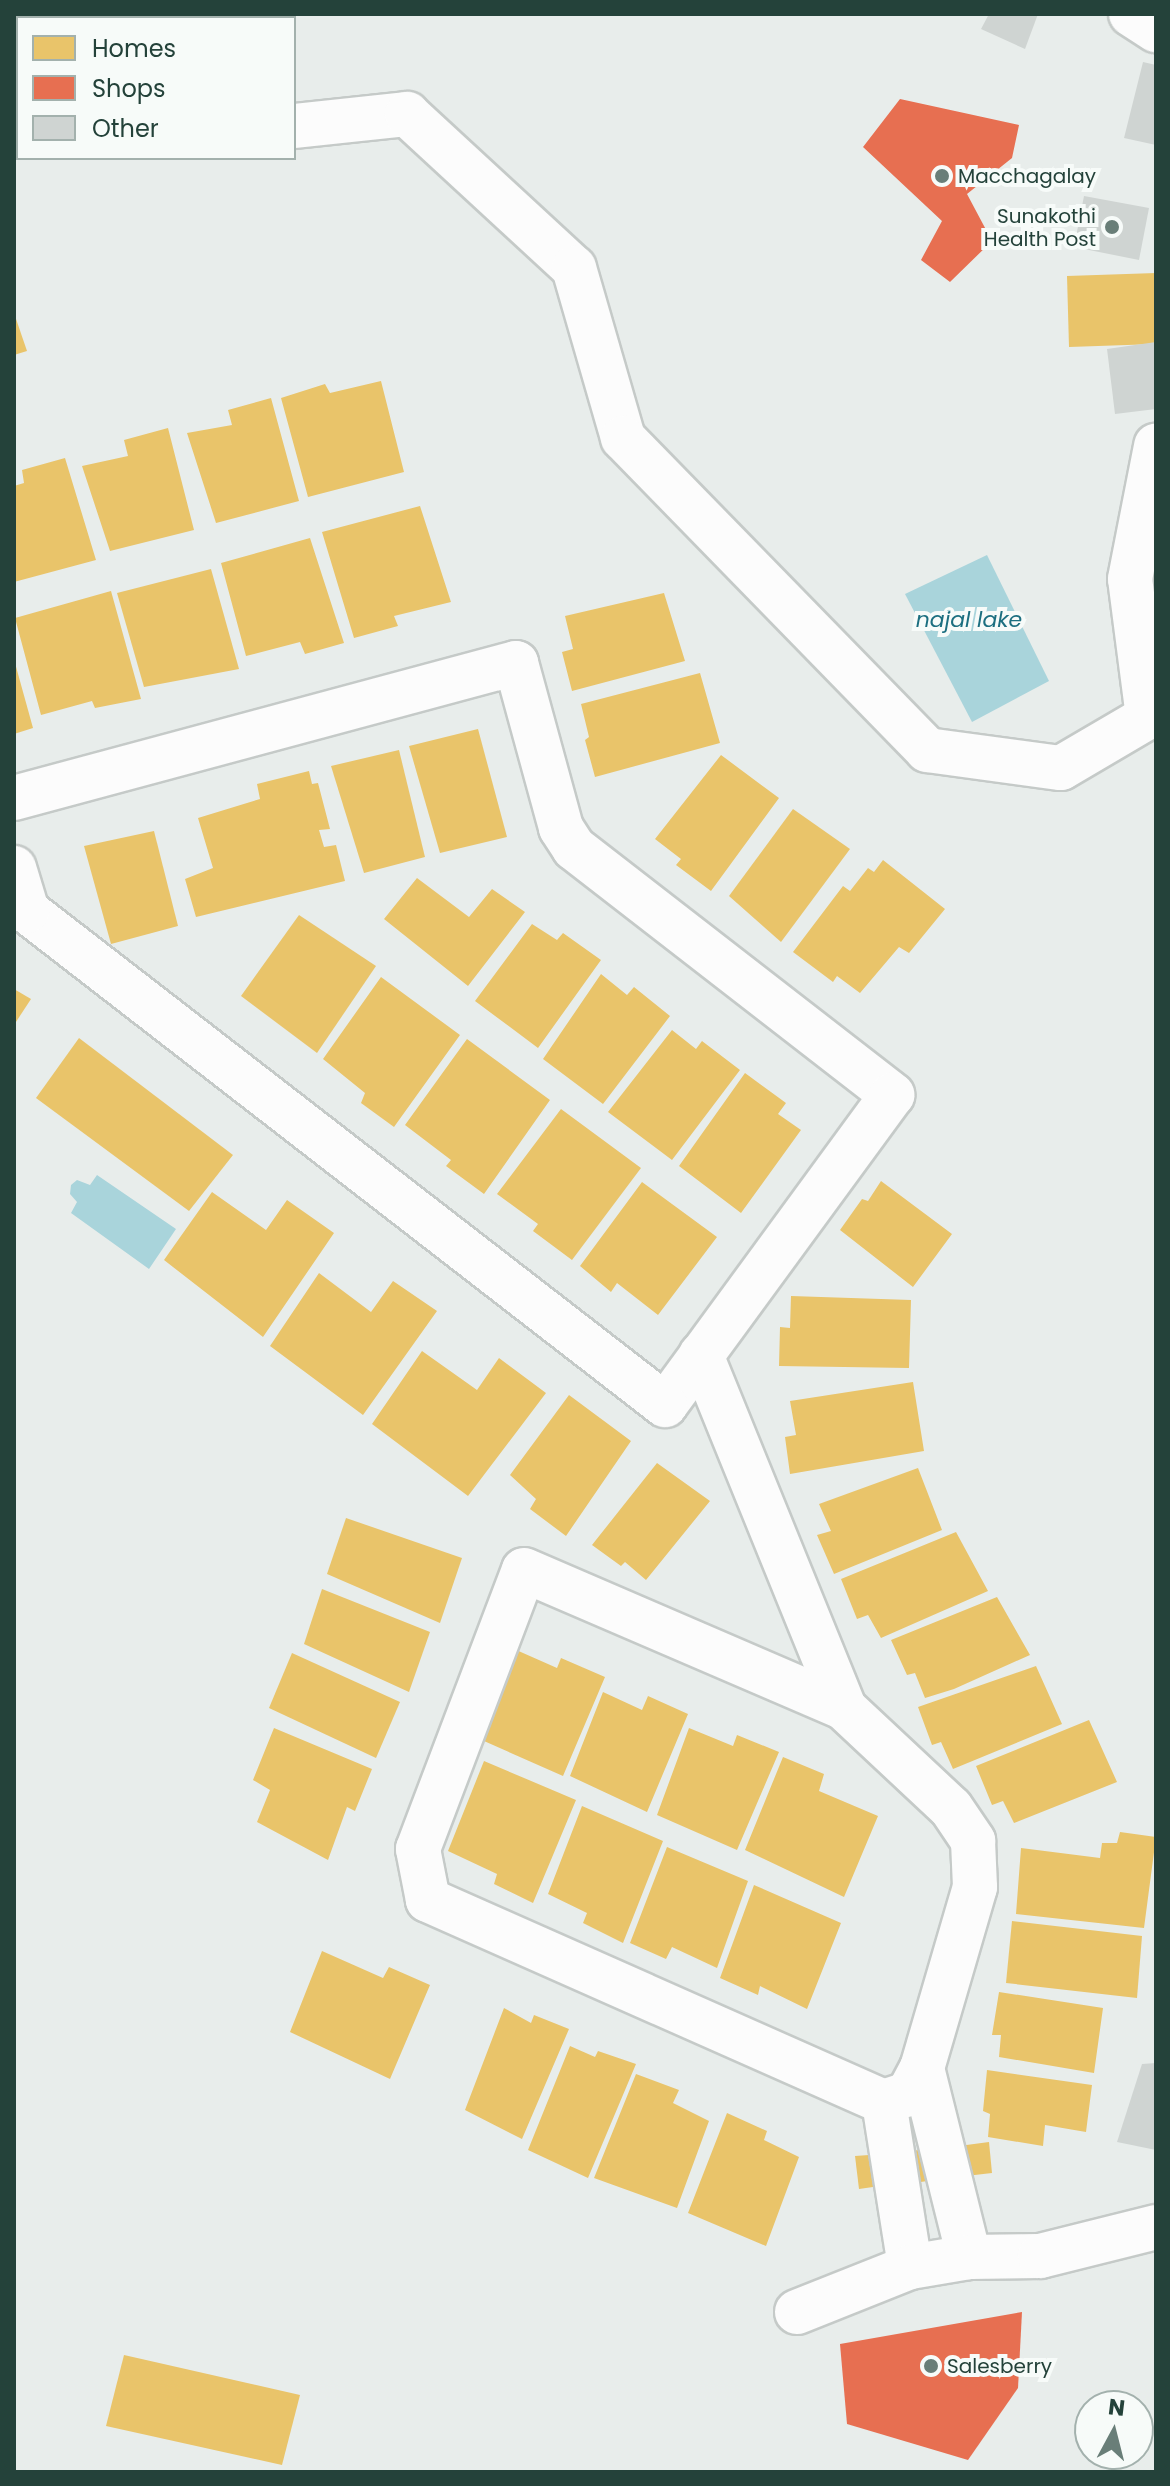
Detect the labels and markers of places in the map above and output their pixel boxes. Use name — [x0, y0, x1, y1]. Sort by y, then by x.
place label: Macchagalay — [958, 164, 1096, 188]
marker: Macchagalay — [933, 167, 951, 185]
place label: Sunakothi Health Post — [984, 204, 1096, 251]
marker: Sunakothi Health Post — [1103, 218, 1121, 236]
place label: Salesberry — [947, 2354, 1052, 2378]
marker: Salesberry — [922, 2357, 940, 2375]

